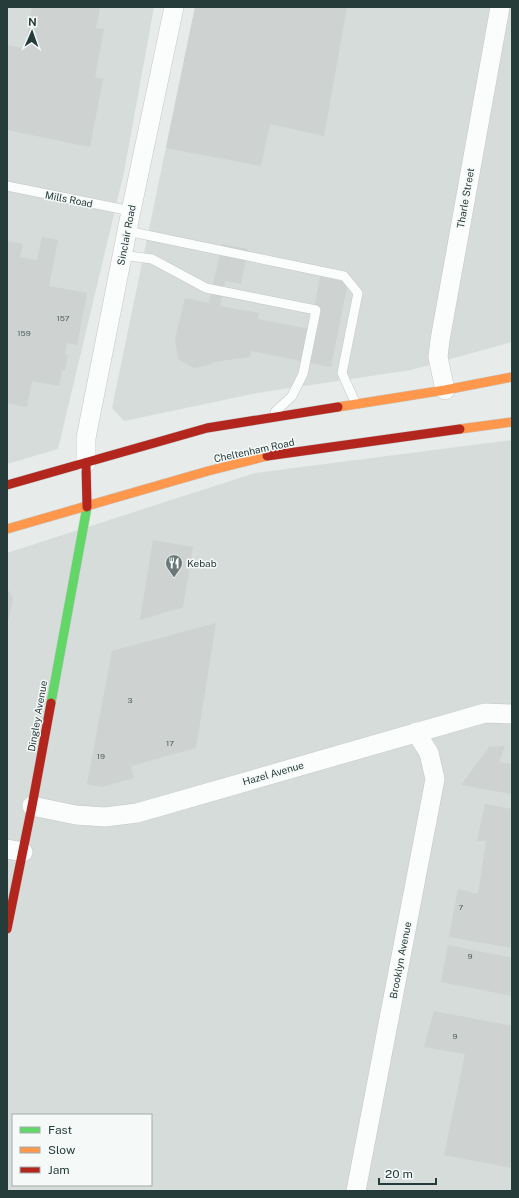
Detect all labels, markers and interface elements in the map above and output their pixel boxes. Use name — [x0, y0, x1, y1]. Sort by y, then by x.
north arrow — [12, 12, 52, 52]
text: N — [28, 16, 37, 28]
street label: Tharle Street — [454, 167, 476, 229]
street label: Mills Road — [44, 189, 94, 210]
street label: Sinclair Road — [114, 204, 138, 266]
house number: 157 — [56, 313, 70, 323]
house number: 159 — [17, 328, 31, 338]
street label: Cheltenham Road — [213, 436, 295, 464]
restaurant icon: Kebab — [164, 553, 184, 578]
place label: Kebab — [187, 557, 217, 569]
street label: Dingley Avenue — [25, 679, 49, 752]
house number: 3 — [127, 695, 133, 705]
house number: 17 — [166, 738, 174, 748]
house number: 19 — [97, 751, 105, 761]
street label: Hazel Avenue — [241, 758, 305, 788]
house number: 7 — [459, 902, 464, 912]
street label: Brooklyn Avenue — [387, 920, 413, 1000]
house number: 9 — [468, 951, 473, 961]
house number: 9 — [453, 1031, 458, 1041]
legend — [12, 1114, 152, 1186]
text: Fast — [48, 1123, 73, 1137]
text: Slow — [48, 1143, 76, 1157]
scale bar — [379, 1160, 436, 1186]
text: Jam — [48, 1163, 70, 1177]
text: 20 m — [385, 1167, 413, 1181]

